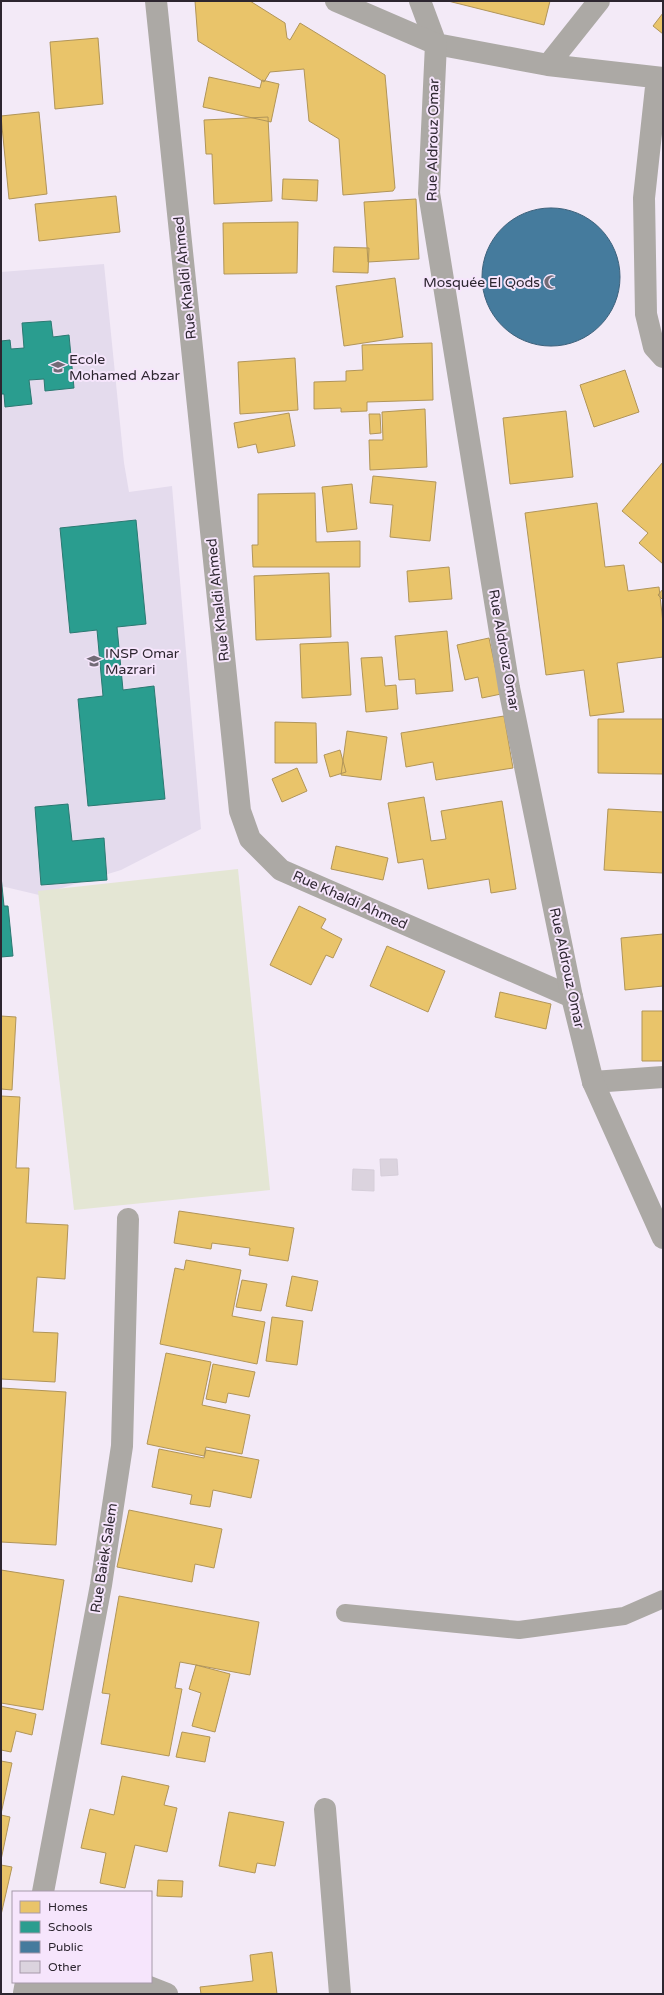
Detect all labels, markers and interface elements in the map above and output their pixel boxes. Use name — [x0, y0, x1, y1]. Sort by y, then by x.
street label: Rue Aldrouz Omar — [423, 78, 443, 202]
street label: Rue Khaldi Ahmed — [170, 216, 200, 340]
place label: Mosquée El Qods — [423, 274, 540, 291]
mosque icon: Mosquée El Qods — [543, 274, 559, 290]
place label: Ecole Mohamed Abzar — [69, 351, 181, 384]
school or university icon: Ecole Mohamed Abzar — [50, 359, 66, 375]
street label: Rue Khaldi Ahmed — [203, 538, 233, 662]
street label: Rue Aldrouz Omar — [485, 588, 523, 713]
place label: INSP Omar Mazrari — [105, 645, 180, 678]
school or university icon: INSP Omar Mazrari — [86, 653, 102, 669]
street label: Rue Khaldi Ahmed — [290, 867, 410, 933]
street label: Rue Aldrouz Omar — [546, 906, 588, 1030]
street label: Rue Baiek Salem — [87, 1502, 121, 1614]
legend — [12, 1891, 152, 1983]
text: Homes — [48, 1900, 88, 1914]
text: Schools — [48, 1920, 93, 1934]
text: Public — [48, 1940, 83, 1954]
text: Other — [48, 1960, 81, 1974]

